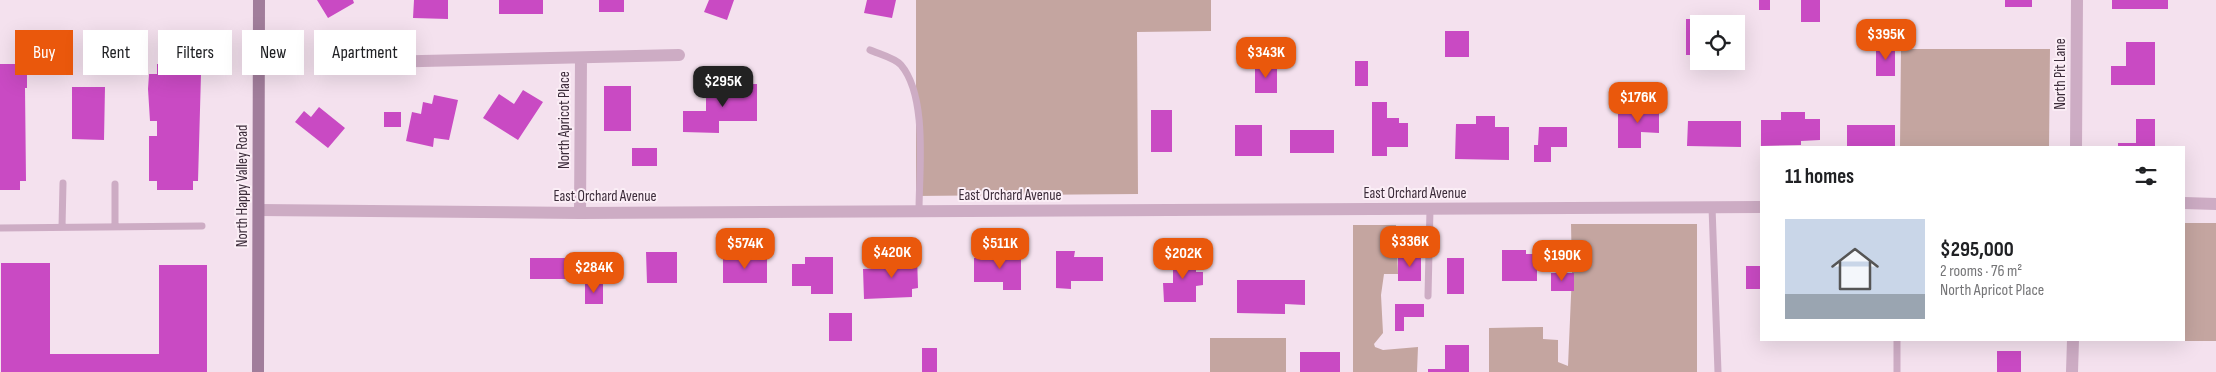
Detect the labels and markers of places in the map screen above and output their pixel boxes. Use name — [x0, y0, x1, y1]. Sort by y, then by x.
pin: $395K — [1851, 18, 1921, 61]
pin: $343K — [1231, 36, 1301, 79]
pin: $295K — [688, 66, 758, 108]
pin: $176K — [1603, 82, 1673, 124]
pin: $336K — [1375, 226, 1445, 268]
pin: $574K — [710, 228, 780, 270]
pin: $511K — [965, 228, 1035, 270]
pin: $420K — [857, 236, 927, 279]
pin: $202K — [1148, 238, 1218, 280]
pin: $190K — [1527, 240, 1597, 282]
pin: $284K — [559, 252, 629, 294]

